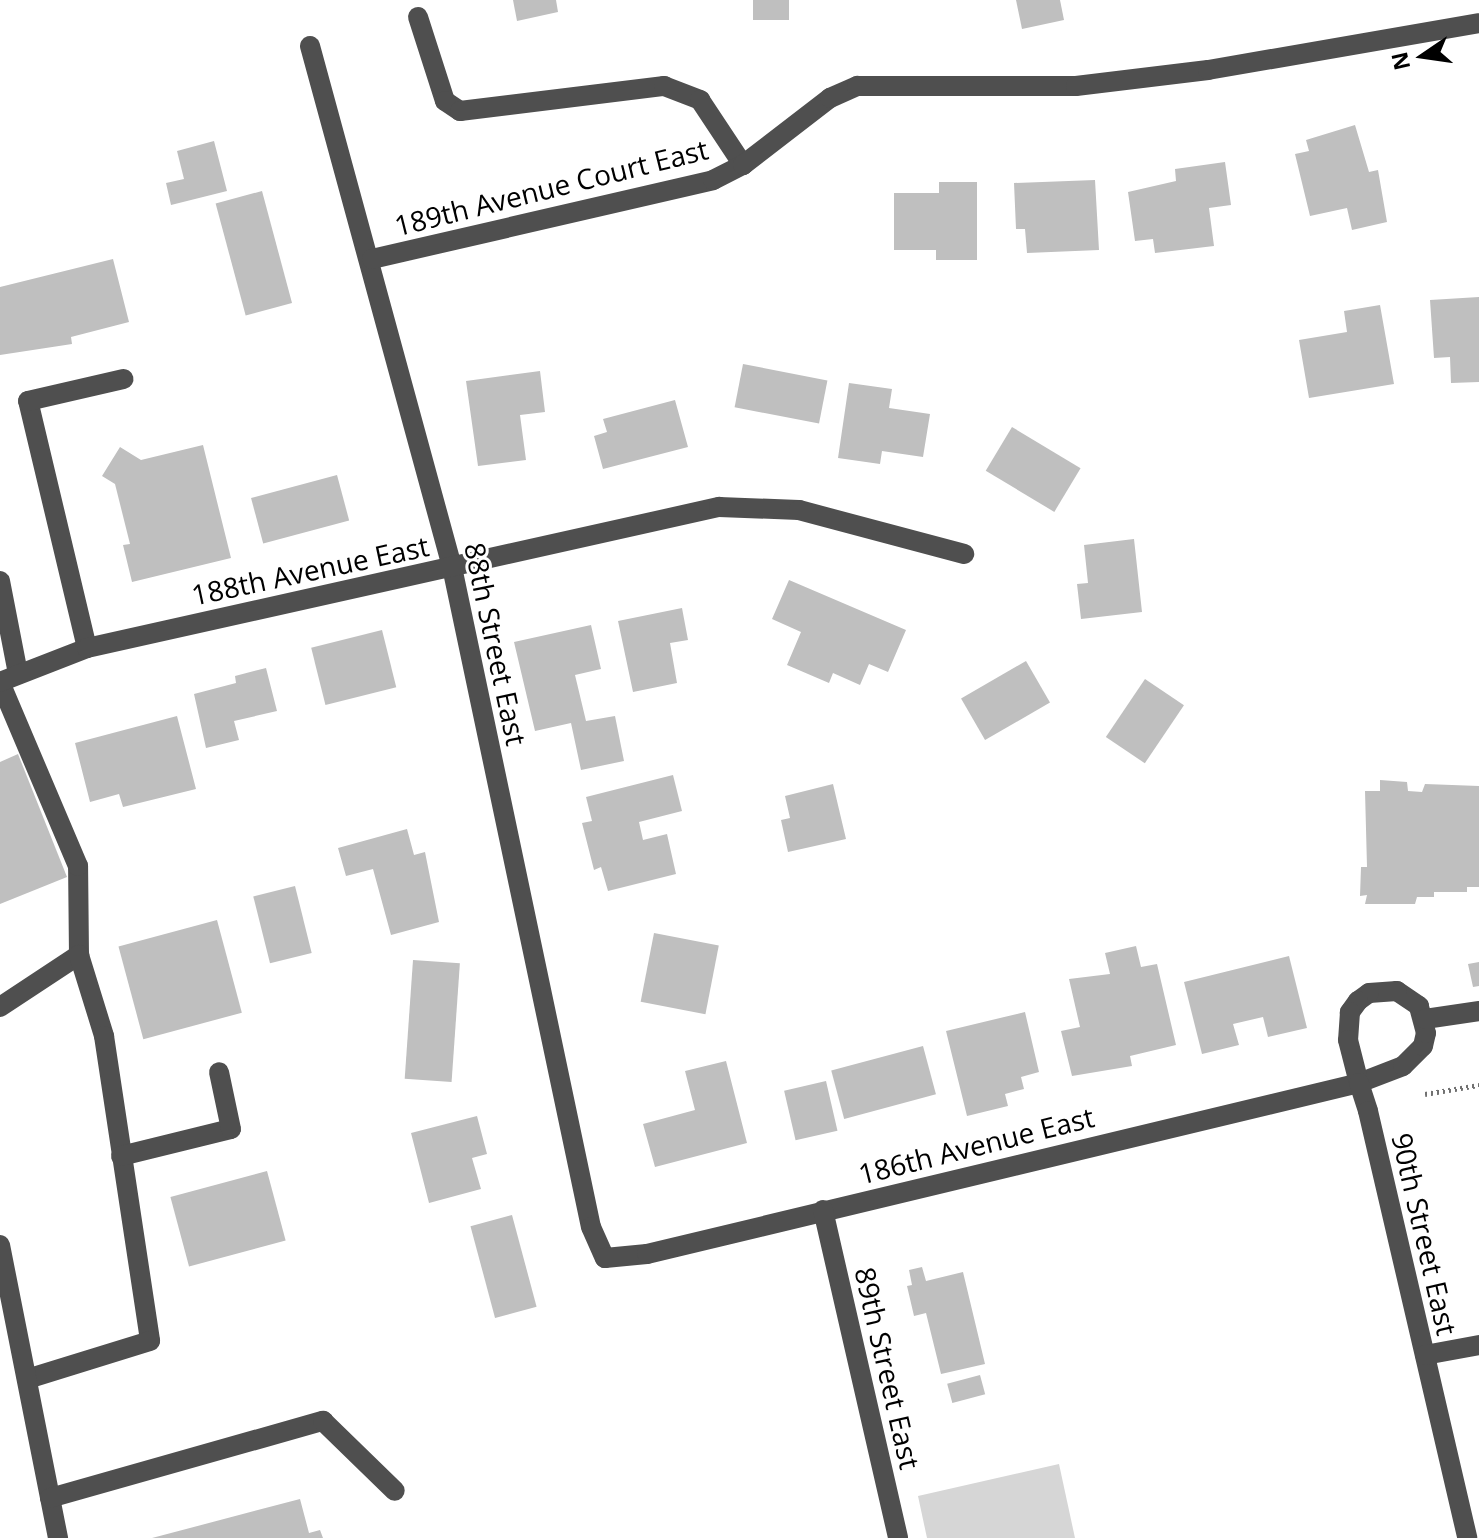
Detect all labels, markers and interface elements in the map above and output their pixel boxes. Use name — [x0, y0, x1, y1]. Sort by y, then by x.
north arrow — [1383, 16, 1463, 96]
text: N — [1383, 49, 1416, 73]
street label: 189th Avenue Court East — [391, 132, 711, 242]
street label: 188th Avenue East — [188, 528, 432, 612]
street label: 88th Street East — [458, 540, 534, 748]
street label: 186th Avenue East — [855, 1099, 1097, 1191]
street label: 90th Street East — [1385, 1130, 1465, 1338]
street label: 89th Street East — [848, 1264, 928, 1472]

